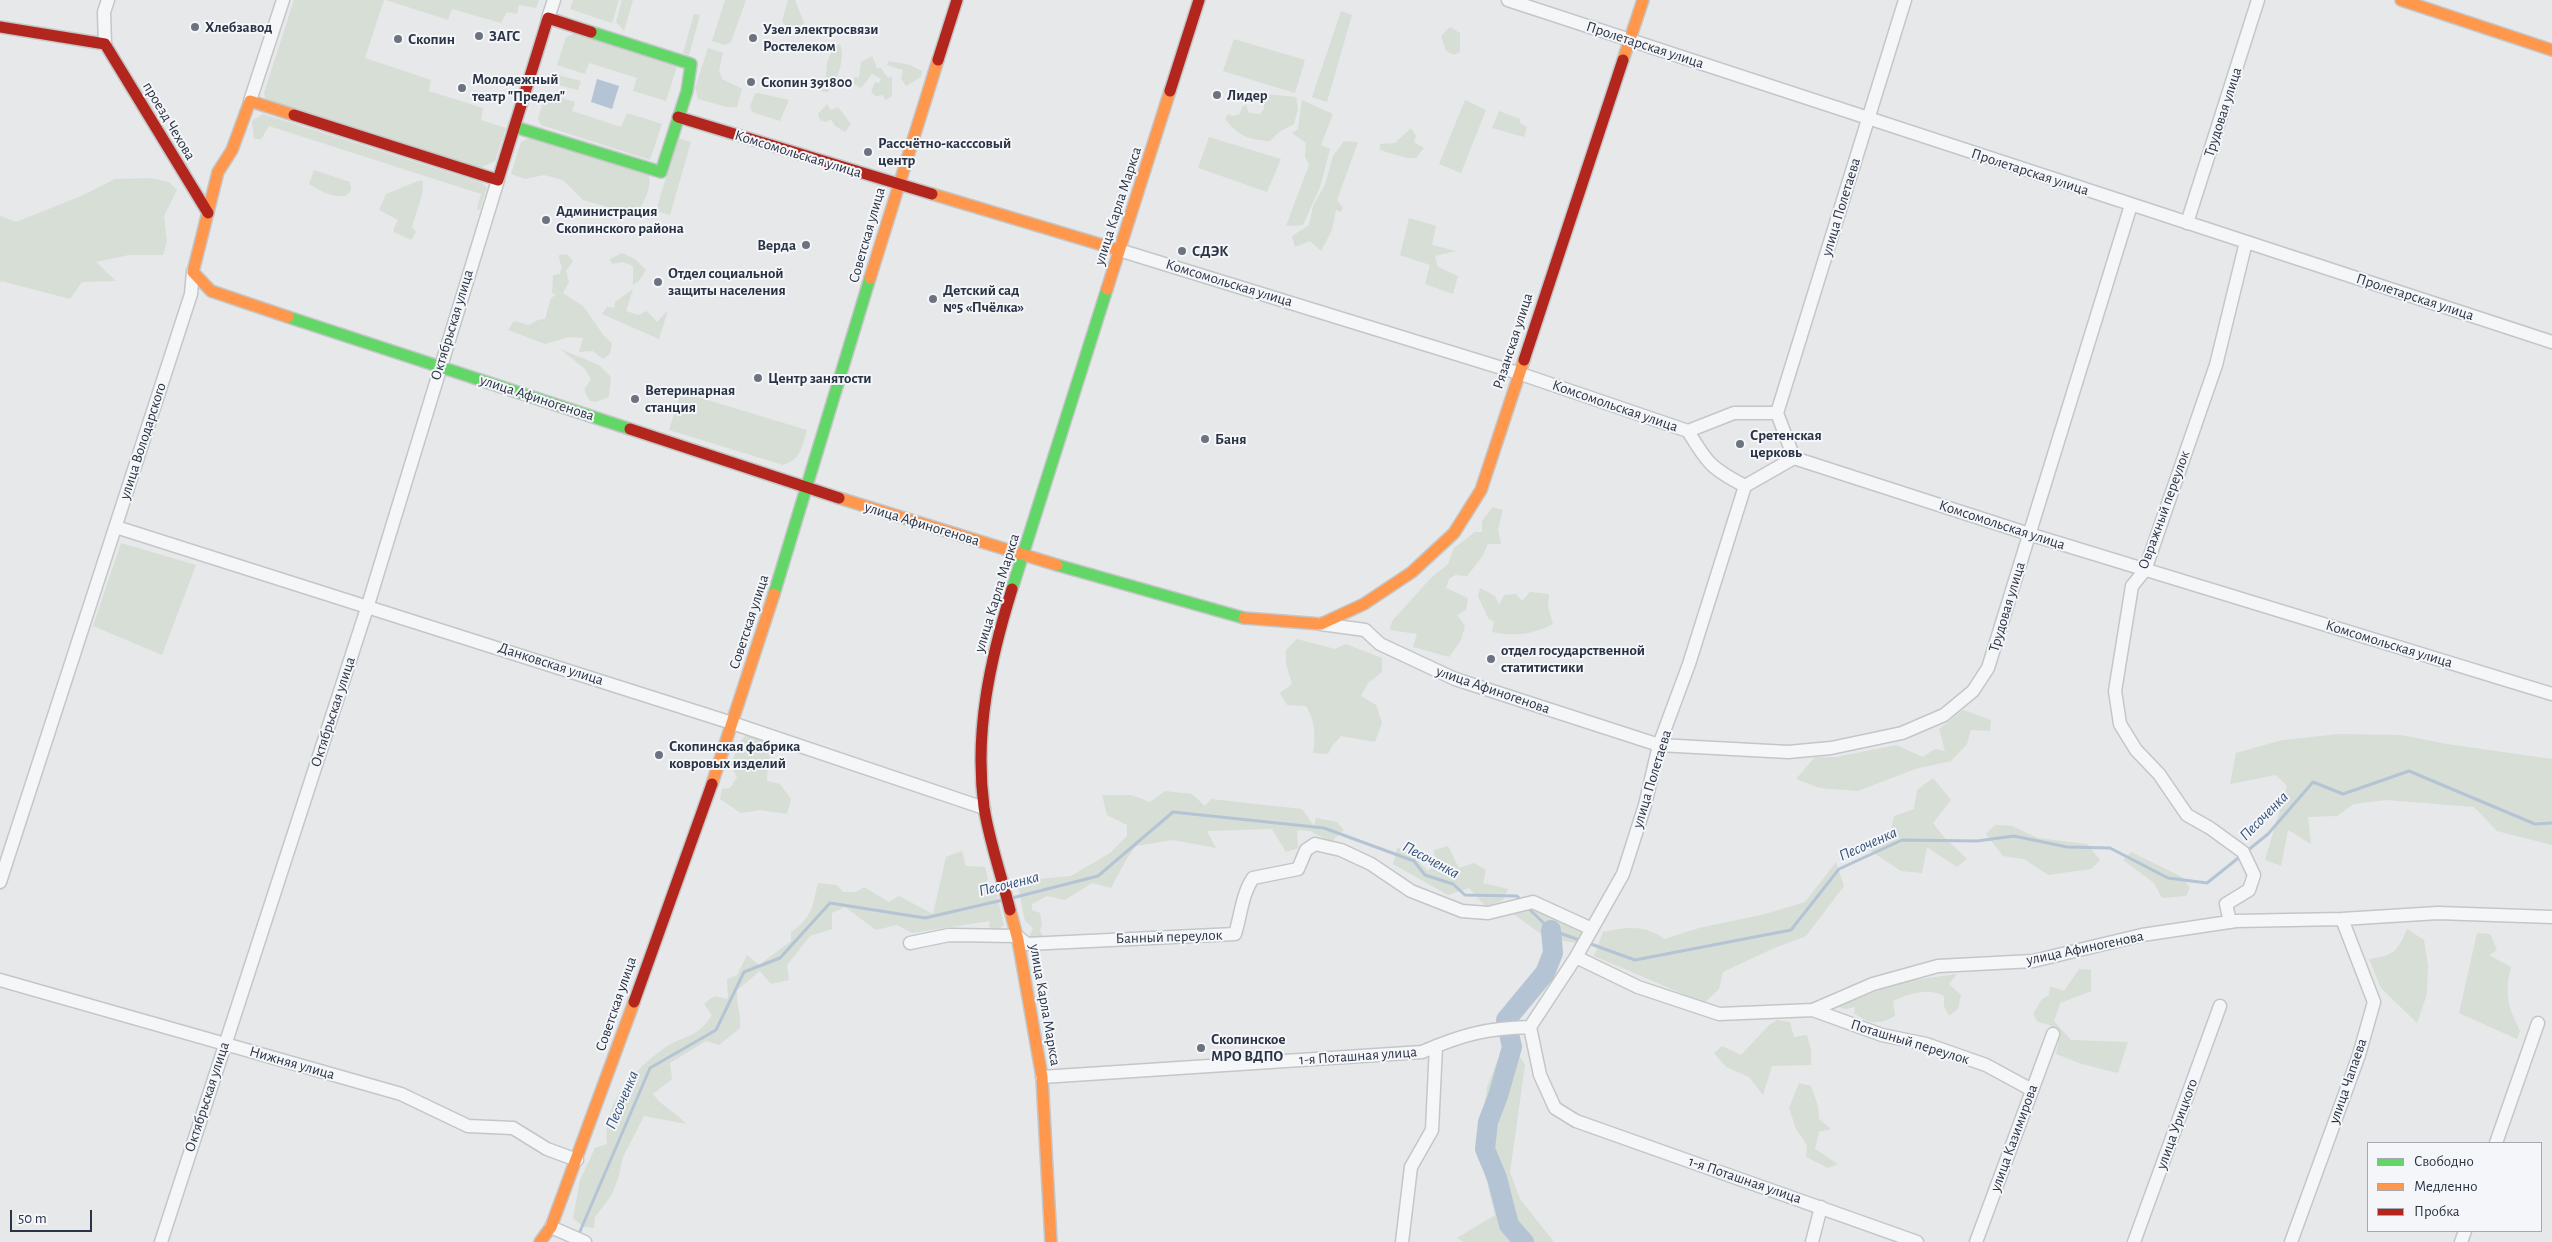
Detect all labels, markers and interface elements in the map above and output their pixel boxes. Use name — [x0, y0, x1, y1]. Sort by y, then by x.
street label: Пролетарская улица — [1584, 17, 1706, 73]
place label: Хлебзавод — [205, 18, 272, 36]
place label: Узел электросвязи Ростелеком — [763, 20, 879, 55]
marker: Хлебзавод — [189, 21, 201, 33]
place label: ЗАГС — [489, 27, 520, 45]
place label: Скопин — [408, 30, 455, 48]
marker: ЗАГС — [473, 30, 485, 42]
marker: Узел электросвязи Ростелеком — [747, 32, 759, 44]
marker: Скопин — [392, 33, 404, 45]
street label: Трудовая улица — [2200, 65, 2246, 159]
place label: Молодежный театр "Предел" — [472, 70, 565, 105]
place label: Скопин 391800 — [761, 73, 852, 91]
marker: Скопин 391800 — [745, 76, 757, 88]
street label: проезд Чехова — [139, 78, 199, 164]
marker: Молодежный театр "Предел" — [456, 82, 468, 94]
place label: Лидер — [1227, 86, 1268, 104]
marker: Лидер — [1211, 89, 1223, 101]
street label: Комсомольская улица — [732, 126, 864, 182]
place label: Рассчётно-касссовый центр — [878, 134, 1011, 169]
street label: Пролетарская улица — [1969, 144, 2091, 200]
street label: улица Карла Маркса — [1090, 145, 1146, 267]
marker: Рассчётно-касссовый центр — [862, 146, 874, 158]
street label: улица Полетаева — [1818, 156, 1864, 258]
street label: Советская улица — [845, 185, 889, 285]
place label: Администрация Скопинского района — [556, 202, 684, 237]
marker: Администрация Скопинского района — [540, 214, 552, 226]
place label: Верда — [757, 236, 796, 254]
marker: Верда — [800, 239, 812, 251]
place label: СДЭК — [1192, 242, 1228, 260]
marker: СДЭК — [1176, 245, 1188, 257]
street label: Комсомольская улица — [1163, 255, 1295, 311]
place label: Отдел социальной защиты населения — [668, 264, 786, 299]
street label: Октябрьская улица — [427, 267, 477, 383]
street label: Пролетарская улица — [2354, 269, 2476, 325]
marker: Отдел социальной защиты населения — [652, 276, 664, 288]
place label: Детский сад №5 «Пчёлка» — [943, 281, 1024, 316]
street label: Рязанская улица — [1489, 291, 1537, 391]
marker: Детский сад №5 «Пчёлка» — [927, 293, 939, 305]
place label: Центр занятости — [768, 369, 872, 387]
street label: улица Афиногенова — [478, 371, 596, 425]
marker: Центр занятости — [752, 372, 764, 384]
street label: Комсомольская улица — [1550, 376, 1680, 436]
street label: улица Володарского — [116, 380, 170, 502]
place label: Ветеринарная станция — [645, 381, 735, 416]
marker: Ветеринарная станция — [629, 393, 641, 405]
place label: Сретенская церковь — [1750, 426, 1822, 461]
place label: Баня — [1215, 430, 1247, 448]
marker: Баня — [1199, 433, 1211, 445]
marker: Сретенская церковь — [1734, 438, 1746, 450]
street label: Овражный переулок — [2134, 448, 2194, 572]
street label: Комсомольская улица — [1937, 496, 2067, 554]
street label: улица Афиногенова — [862, 498, 982, 550]
street label: улица Карла Маркса — [970, 531, 1024, 655]
street label: Трудовая улица — [1985, 560, 2029, 654]
street label: Советская улица — [725, 572, 773, 672]
street label: Комсомольская улица — [2323, 616, 2455, 672]
street label: Данковская улица — [496, 639, 606, 689]
place label: отдел государственной статитистики — [1501, 641, 1645, 676]
marker: отдел государственной статитистики — [1485, 653, 1497, 665]
street label: Октябрьская улица — [307, 655, 359, 769]
street label: улица Афиногенова — [1434, 662, 1552, 718]
street label: улица Полетаева — [1629, 728, 1675, 830]
place label: Скопинская фабрика ковровых изделий — [669, 737, 800, 772]
marker: Скопинская фабрика ковровых изделий — [653, 749, 665, 761]
water label: Песоченка — [2235, 787, 2293, 845]
water label: Песоченка — [1836, 823, 1900, 865]
water label: Песоченка — [1399, 837, 1463, 883]
water label: Песоченка — [977, 867, 1041, 901]
street label: Банный переулок — [1115, 926, 1223, 948]
street label: улица Афиногенова — [2025, 927, 2145, 969]
street label: улица Карла Маркса — [1025, 943, 1065, 1067]
street label: Советская улица — [591, 954, 641, 1054]
street label: Поташный переулок — [1849, 1015, 1971, 1069]
place label: Скопинское МРО ВДПО — [1211, 1030, 1286, 1065]
street label: улица Чапаева — [2325, 1036, 2371, 1126]
street label: Октябрьская улица — [181, 1040, 233, 1154]
street label: Нижняя улица — [247, 1042, 337, 1084]
marker: Скопинское МРО ВДПО — [1195, 1042, 1207, 1054]
street label: 1-я Поташная улица — [1298, 1043, 1418, 1069]
water label: Песоченка — [601, 1068, 643, 1132]
street label: улица Урицкого — [2152, 1076, 2202, 1172]
street label: улица Казимирова — [1986, 1082, 2042, 1194]
legend — [2367, 1142, 2542, 1232]
street label: 1-я Поташная улица — [1686, 1152, 1804, 1208]
text: Свободно — [2414, 1154, 2474, 1169]
text: Медленно — [2414, 1179, 2478, 1194]
scale bar — [12, 1200, 95, 1232]
text: Пробка — [2414, 1204, 2460, 1219]
text: 50 m — [18, 1211, 47, 1226]

